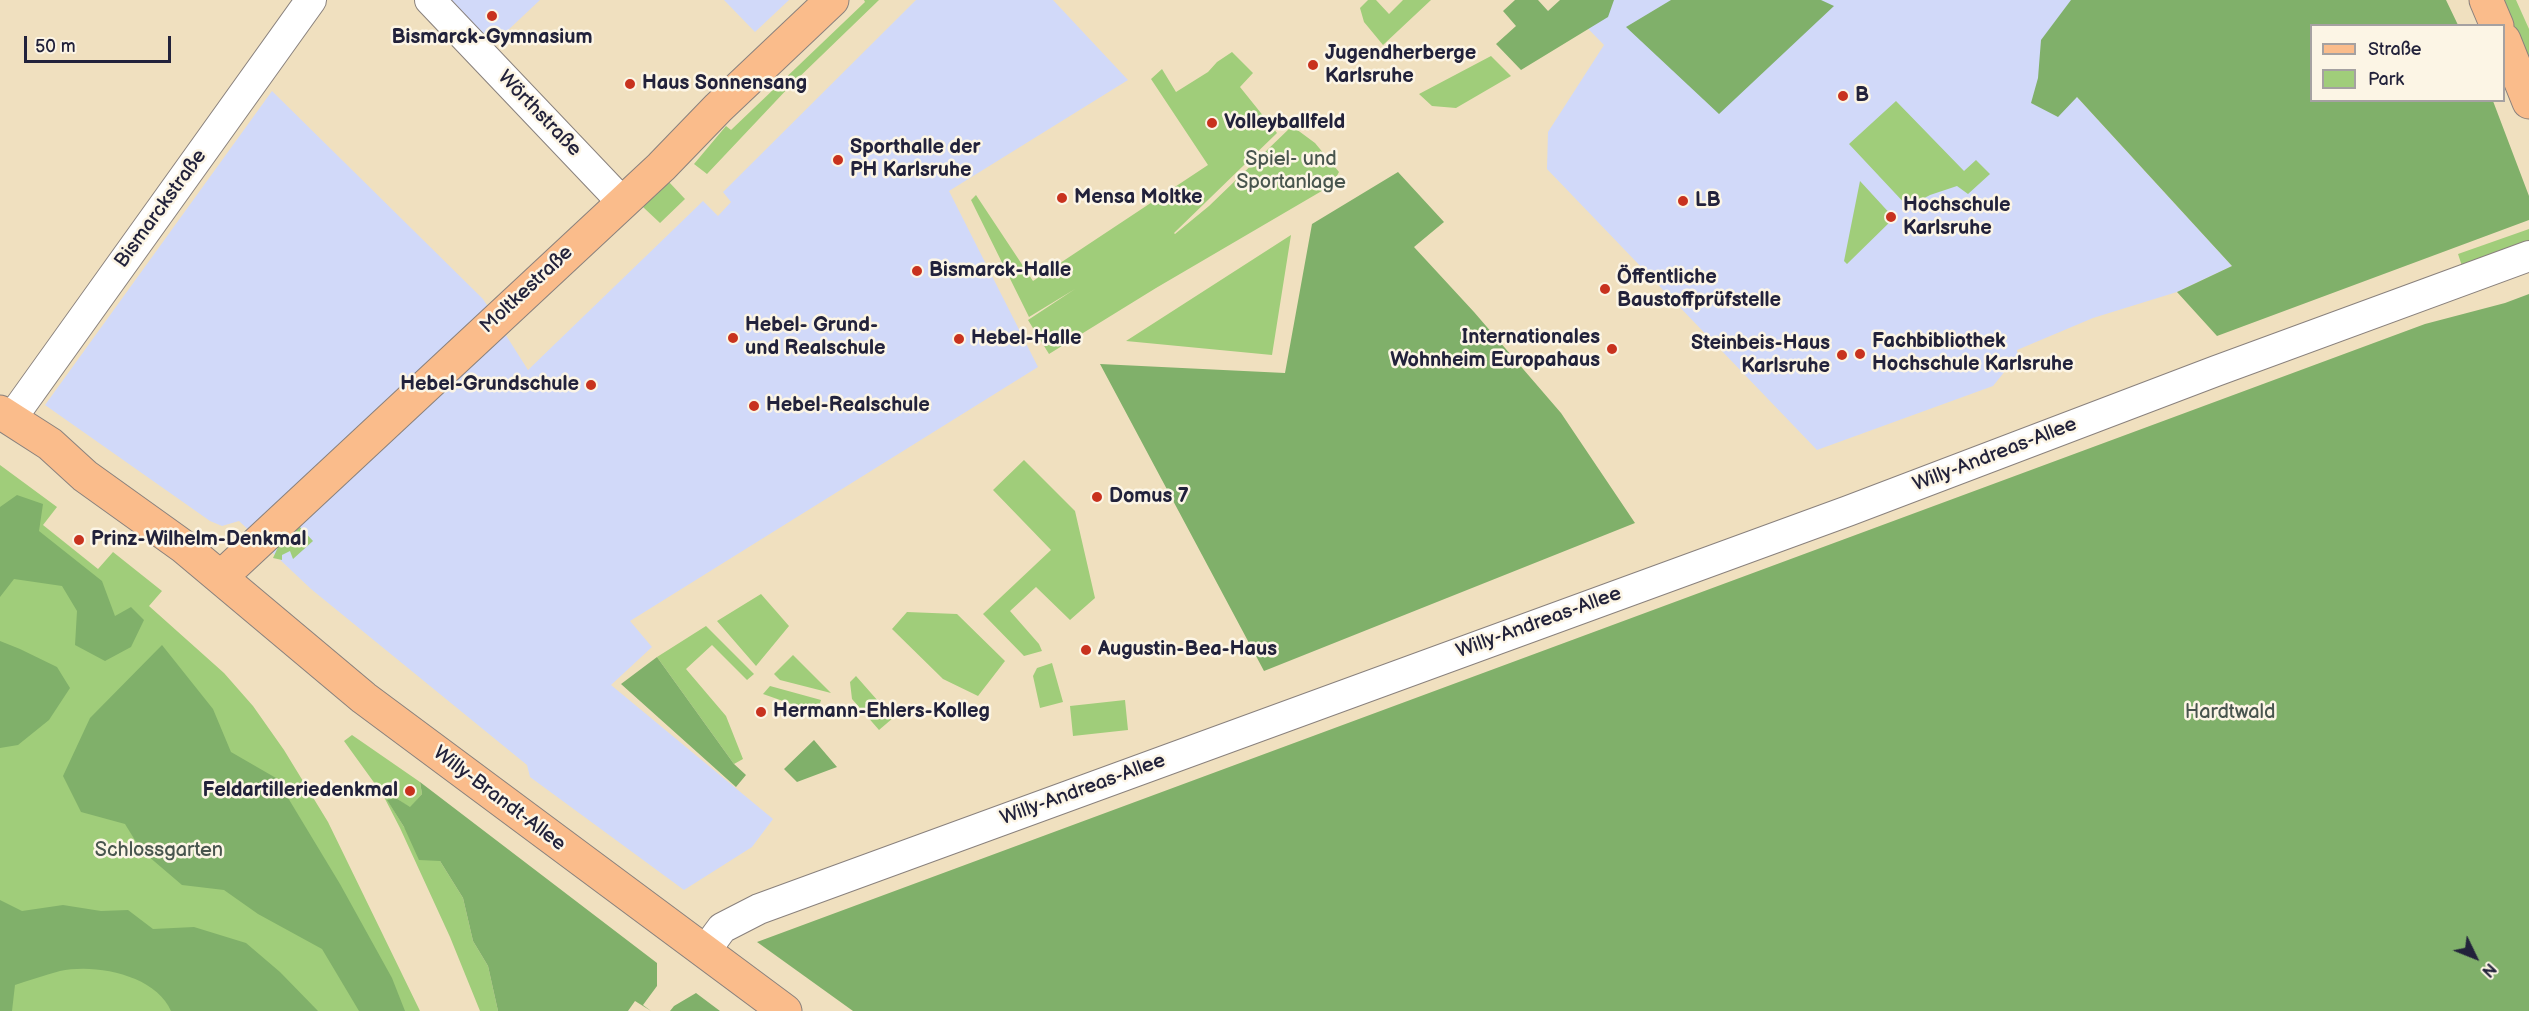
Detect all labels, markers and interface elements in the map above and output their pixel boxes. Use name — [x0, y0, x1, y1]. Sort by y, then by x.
marker: Bismarck-Gymnasium — [485, 9, 499, 23]
scale bar — [27, 24, 174, 62]
legend — [2310, 24, 2505, 102]
place label: Bismarck-Gymnasium — [391, 26, 593, 50]
text: 50 m — [35, 36, 76, 57]
text: Straße — [2368, 39, 2421, 60]
place label: Jugendherberge Karlsruhe — [1325, 42, 1476, 89]
marker: Jugendherberge Karlsruhe — [1306, 58, 1320, 72]
street label: Wörthstraße — [492, 66, 586, 162]
text: Park — [2368, 69, 2404, 90]
place label: Haus Sonnensang — [642, 72, 807, 96]
marker: Haus Sonnensang — [623, 77, 637, 91]
place label: B — [1855, 84, 1869, 108]
marker: B — [1836, 89, 1850, 103]
place label: Volleyballfeld — [1224, 111, 1345, 135]
marker: Volleyballfeld — [1205, 116, 1219, 130]
place label: Sporthalle der PH Karlsruhe — [850, 136, 980, 183]
street label: Bismarckstraße — [110, 145, 212, 273]
park label: Spiel- und Sportanlage — [1236, 148, 1346, 195]
marker: Sporthalle der PH Karlsruhe — [831, 153, 845, 167]
place label: Mensa Moltke — [1074, 186, 1203, 210]
place label: LB — [1695, 189, 1721, 213]
marker: Mensa Moltke — [1055, 191, 1069, 205]
marker: LB — [1676, 194, 1690, 208]
place label: Hochschule Karlsruhe — [1903, 194, 2010, 241]
marker: Hochschule Karlsruhe — [1884, 210, 1898, 224]
street label: Moltkestraße — [476, 241, 578, 339]
place label: Bismarck-Halle — [929, 259, 1071, 283]
marker: Bismarck-Halle — [910, 264, 924, 278]
place label: Öffentliche Baustoffprüfstelle — [1617, 266, 1781, 313]
marker: Öffentliche Baustoffprüfstelle — [1598, 282, 1612, 296]
place label: Hebel- Grund- und Realschule — [745, 314, 886, 361]
place label: Internationales Wohnheim Europahaus — [1390, 326, 1600, 373]
place label: Hebel-Halle — [971, 327, 1082, 351]
place label: Fachbibliothek Hochschule Karlsruhe — [1872, 330, 2074, 377]
marker: Hebel- Grund- und Realschule — [726, 331, 740, 345]
marker: Hebel-Halle — [952, 332, 966, 346]
place label: Steinbeis-Haus Karlsruhe — [1691, 332, 1830, 379]
marker: Internationales Wohnheim Europahaus — [1605, 342, 1619, 356]
marker: Fachbibliothek Hochschule Karlsruhe — [1853, 347, 1867, 361]
marker: Steinbeis-Haus Karlsruhe — [1835, 348, 1849, 362]
place label: Hebel-Grundschule — [400, 373, 579, 397]
marker: Hebel-Grundschule — [584, 378, 598, 392]
place label: Hebel-Realschule — [766, 394, 930, 418]
marker: Hebel-Realschule — [747, 399, 761, 413]
street label: Willy-Andreas-Allee — [1910, 413, 2080, 497]
place label: Domus 7 — [1109, 485, 1189, 509]
marker: Domus 7 — [1090, 490, 1104, 504]
place label: Prinz-Wilhelm-Denkmal — [91, 528, 307, 552]
marker: Prinz-Wilhelm-Denkmal — [72, 533, 86, 547]
street label: Willy-Andreas-Allee — [1453, 582, 1625, 664]
place label: Augustin-Bea-Haus — [1098, 638, 1277, 662]
marker: Augustin-Bea-Haus — [1079, 643, 1093, 657]
place label: Hermann-Ehlers-Kolleg — [773, 700, 990, 724]
park label: Hardtwald — [2185, 701, 2275, 725]
marker: Hermann-Ehlers-Kolleg — [754, 705, 768, 719]
street label: Willy-Brandt-Allee — [428, 741, 570, 857]
street label: Willy-Andreas-Allee — [997, 749, 1169, 831]
place label: Feldartilleriedenkmal — [203, 779, 398, 803]
marker: Feldartilleriedenkmal — [403, 784, 417, 798]
park label: Schlossgarten — [95, 839, 223, 863]
north arrow — [2445, 927, 2505, 987]
text: N — [2477, 959, 2500, 980]

